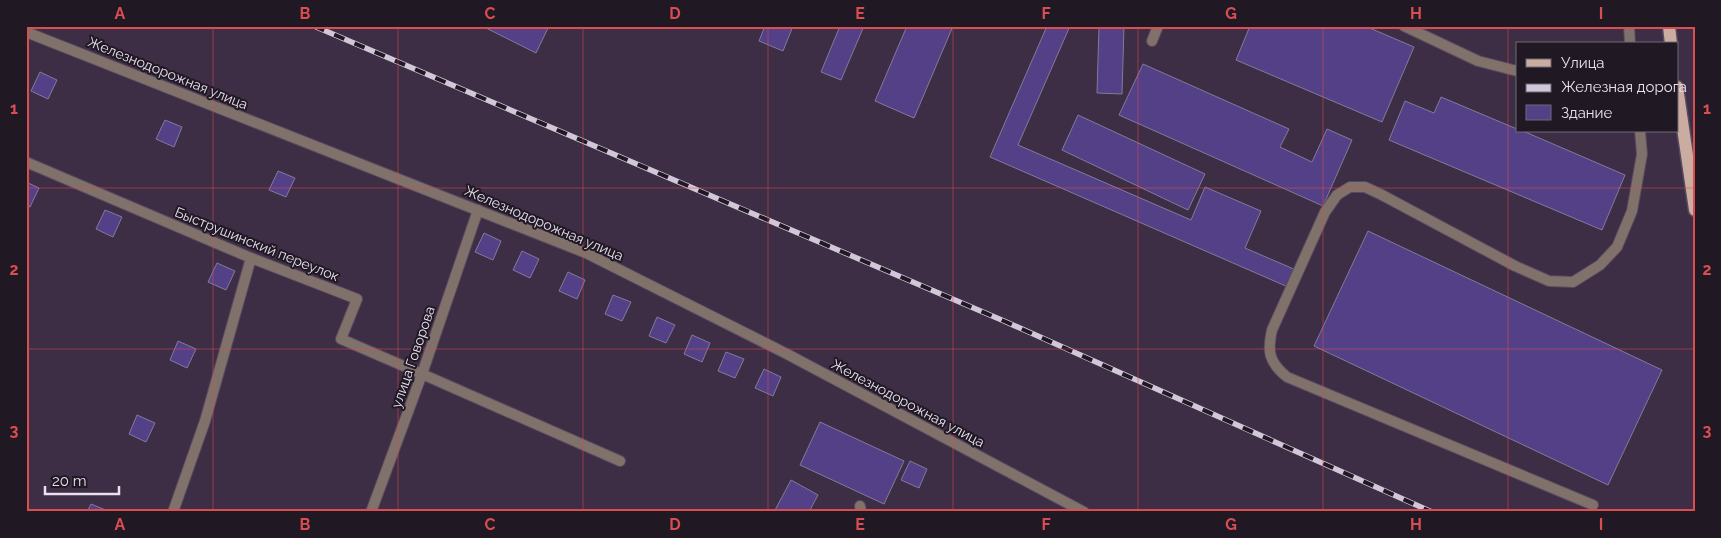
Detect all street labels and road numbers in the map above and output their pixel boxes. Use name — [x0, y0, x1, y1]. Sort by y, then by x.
street label: Железнодорожная улица — [86, 34, 250, 112]
street label: Железнодорожная улица — [462, 182, 626, 264]
street label: Быструшинский переулок — [173, 204, 341, 284]
street label: улица Говорова — [388, 304, 438, 410]
street label: Железнодорожная улица — [829, 356, 987, 450]

